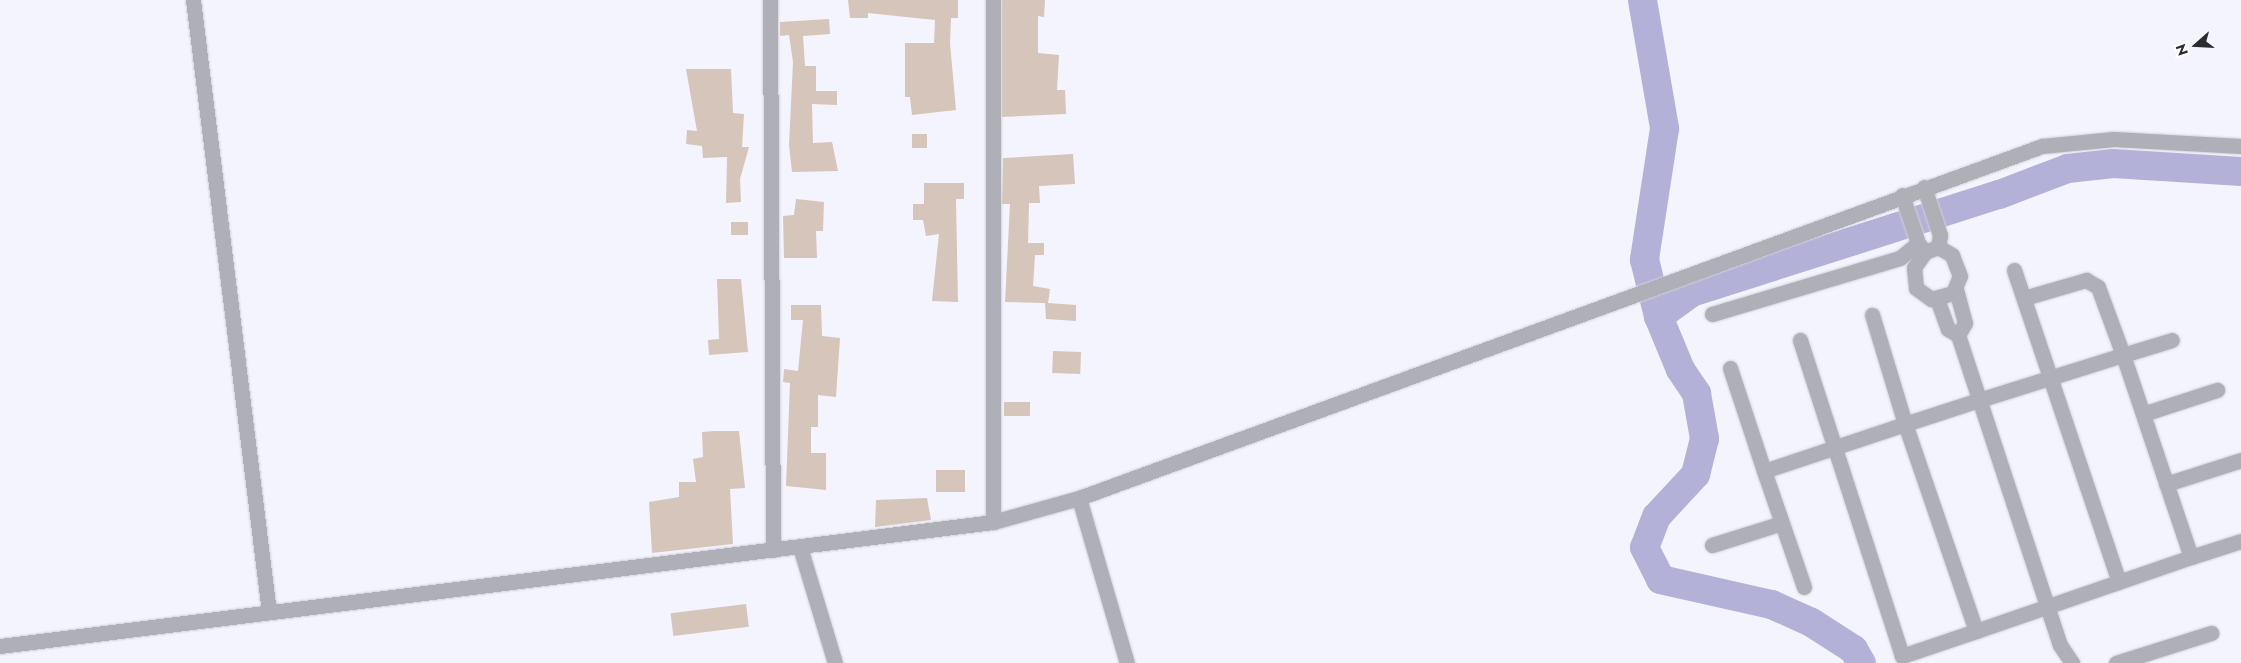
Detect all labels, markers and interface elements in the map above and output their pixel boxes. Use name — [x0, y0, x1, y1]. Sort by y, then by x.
north arrow — [2171, 20, 2221, 70]
text: N — [2171, 41, 2193, 58]

